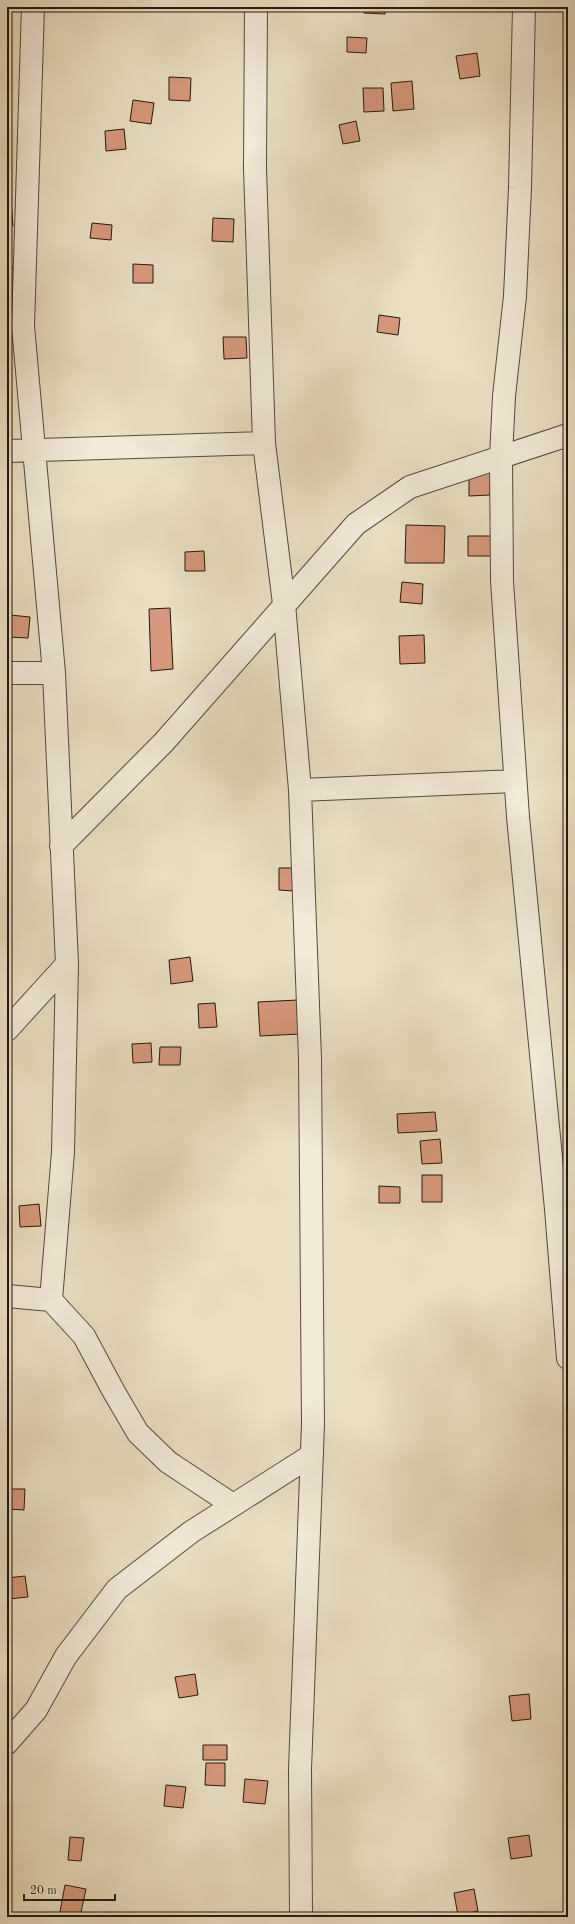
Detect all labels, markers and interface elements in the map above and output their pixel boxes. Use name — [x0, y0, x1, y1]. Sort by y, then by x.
scale bar — [24, 1876, 115, 1902]
text: 20 m — [30, 1885, 57, 1897]

